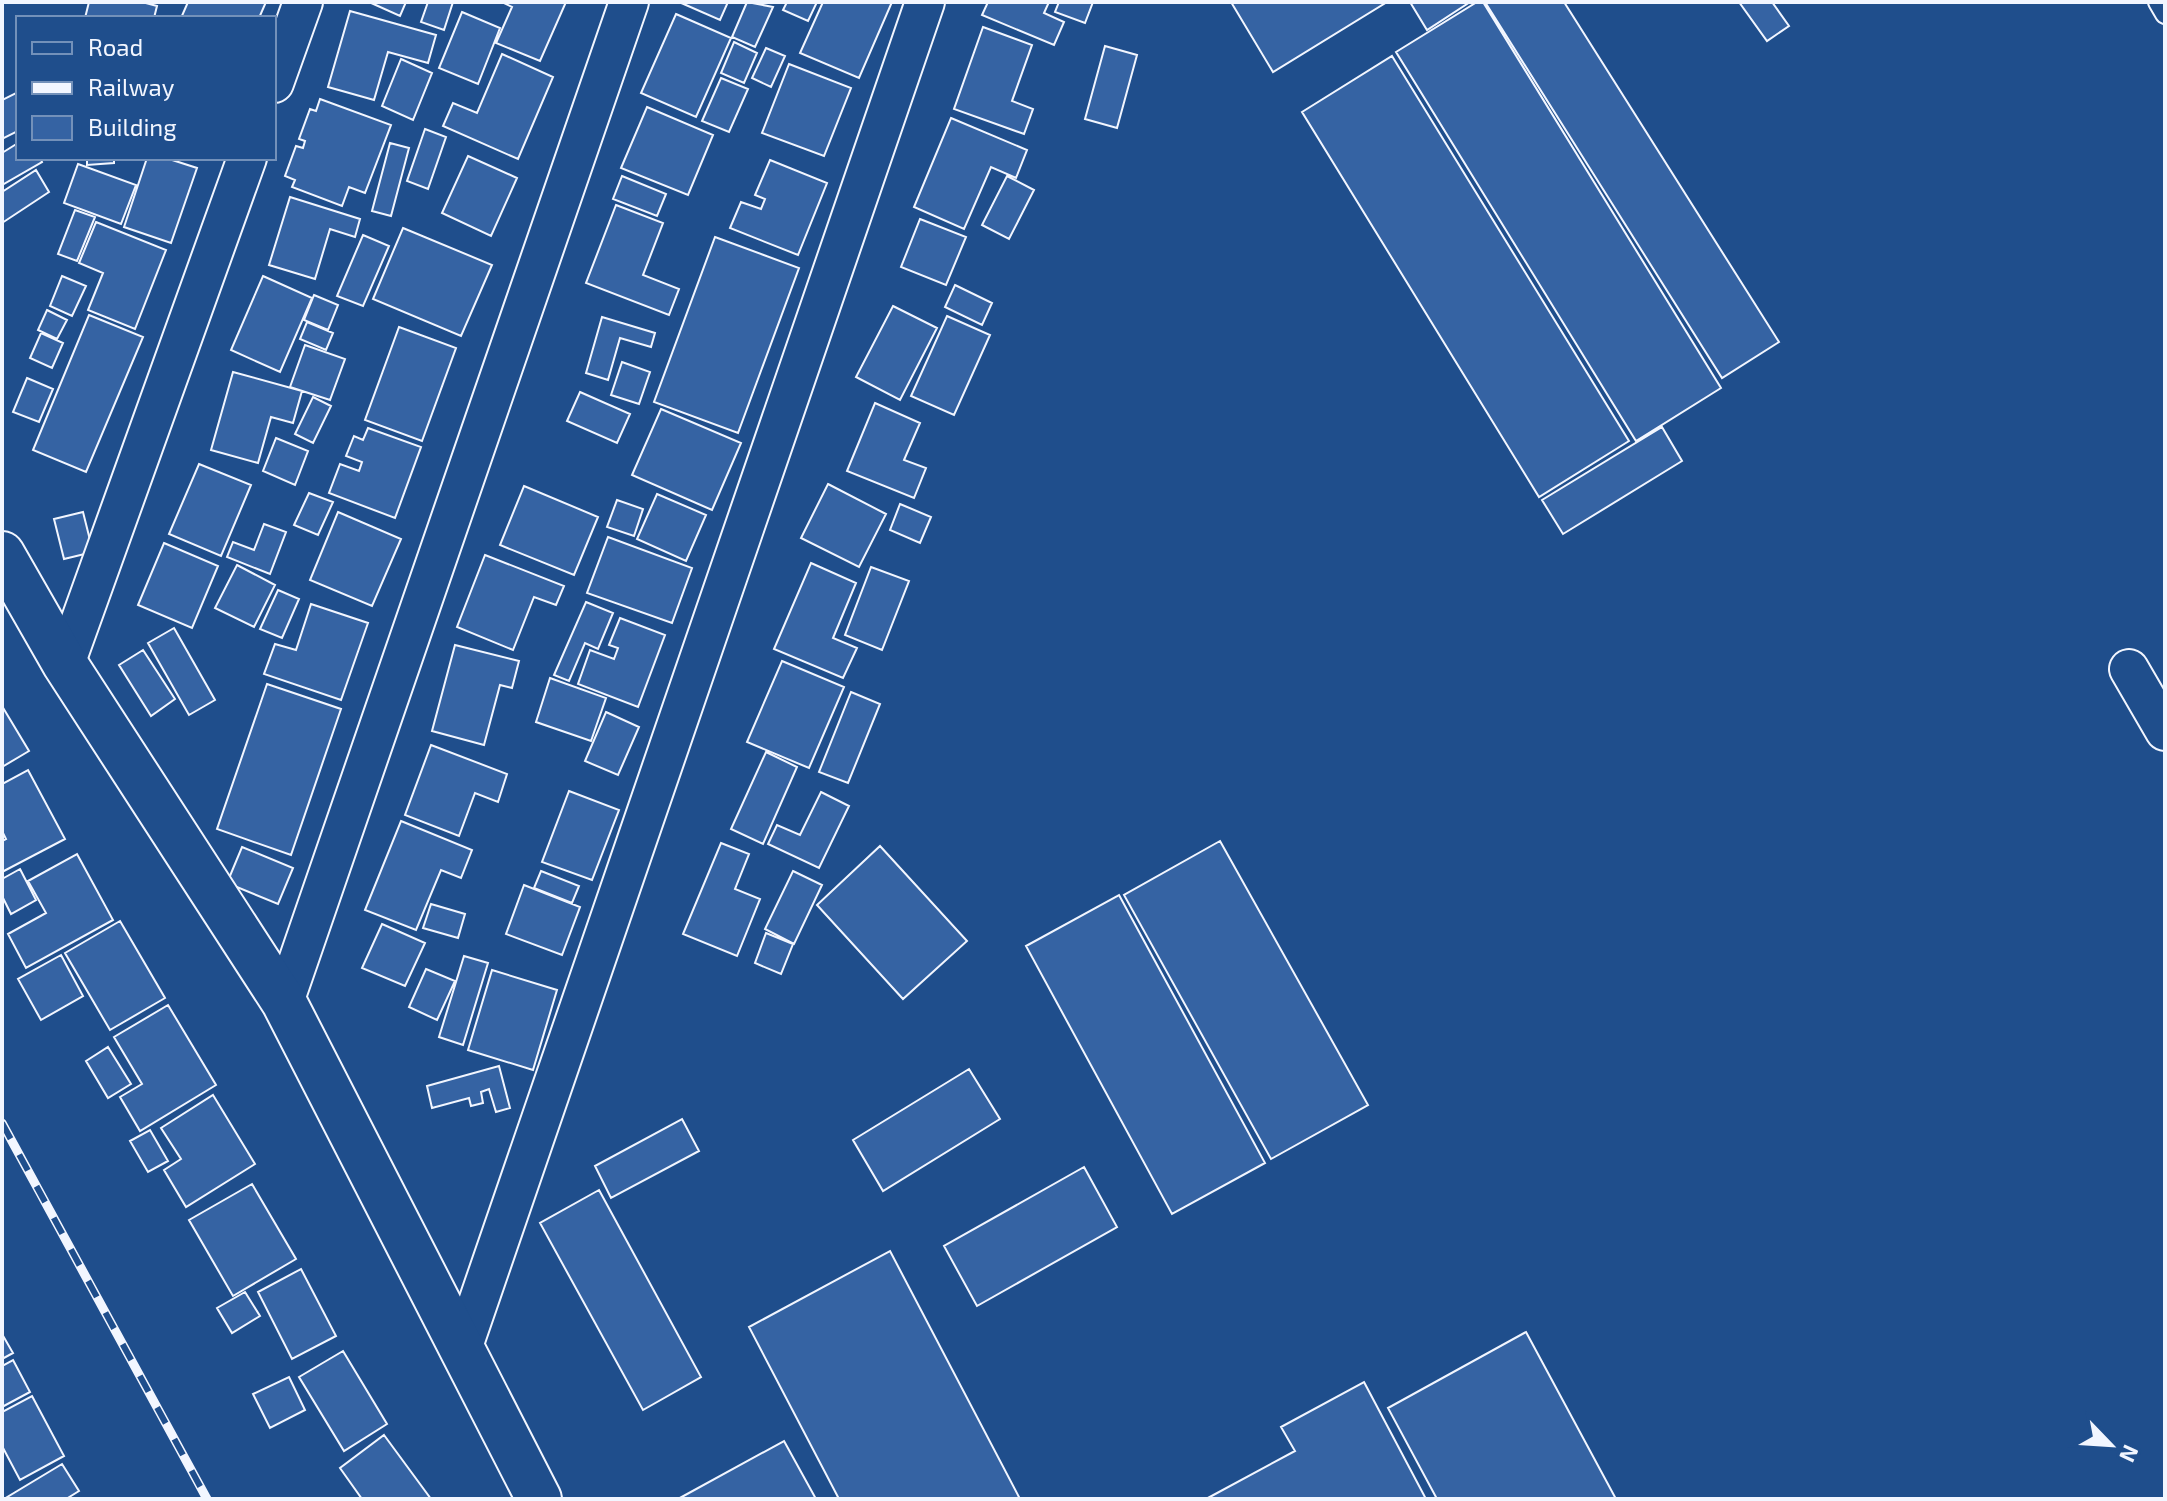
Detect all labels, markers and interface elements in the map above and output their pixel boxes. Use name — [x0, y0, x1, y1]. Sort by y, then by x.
legend — [16, 16, 276, 160]
text: Road — [88, 32, 143, 61]
text: Railway — [88, 72, 175, 101]
text: Building — [88, 112, 177, 141]
north arrow — [2071, 1405, 2151, 1485]
text: N — [2115, 1441, 2145, 1467]

